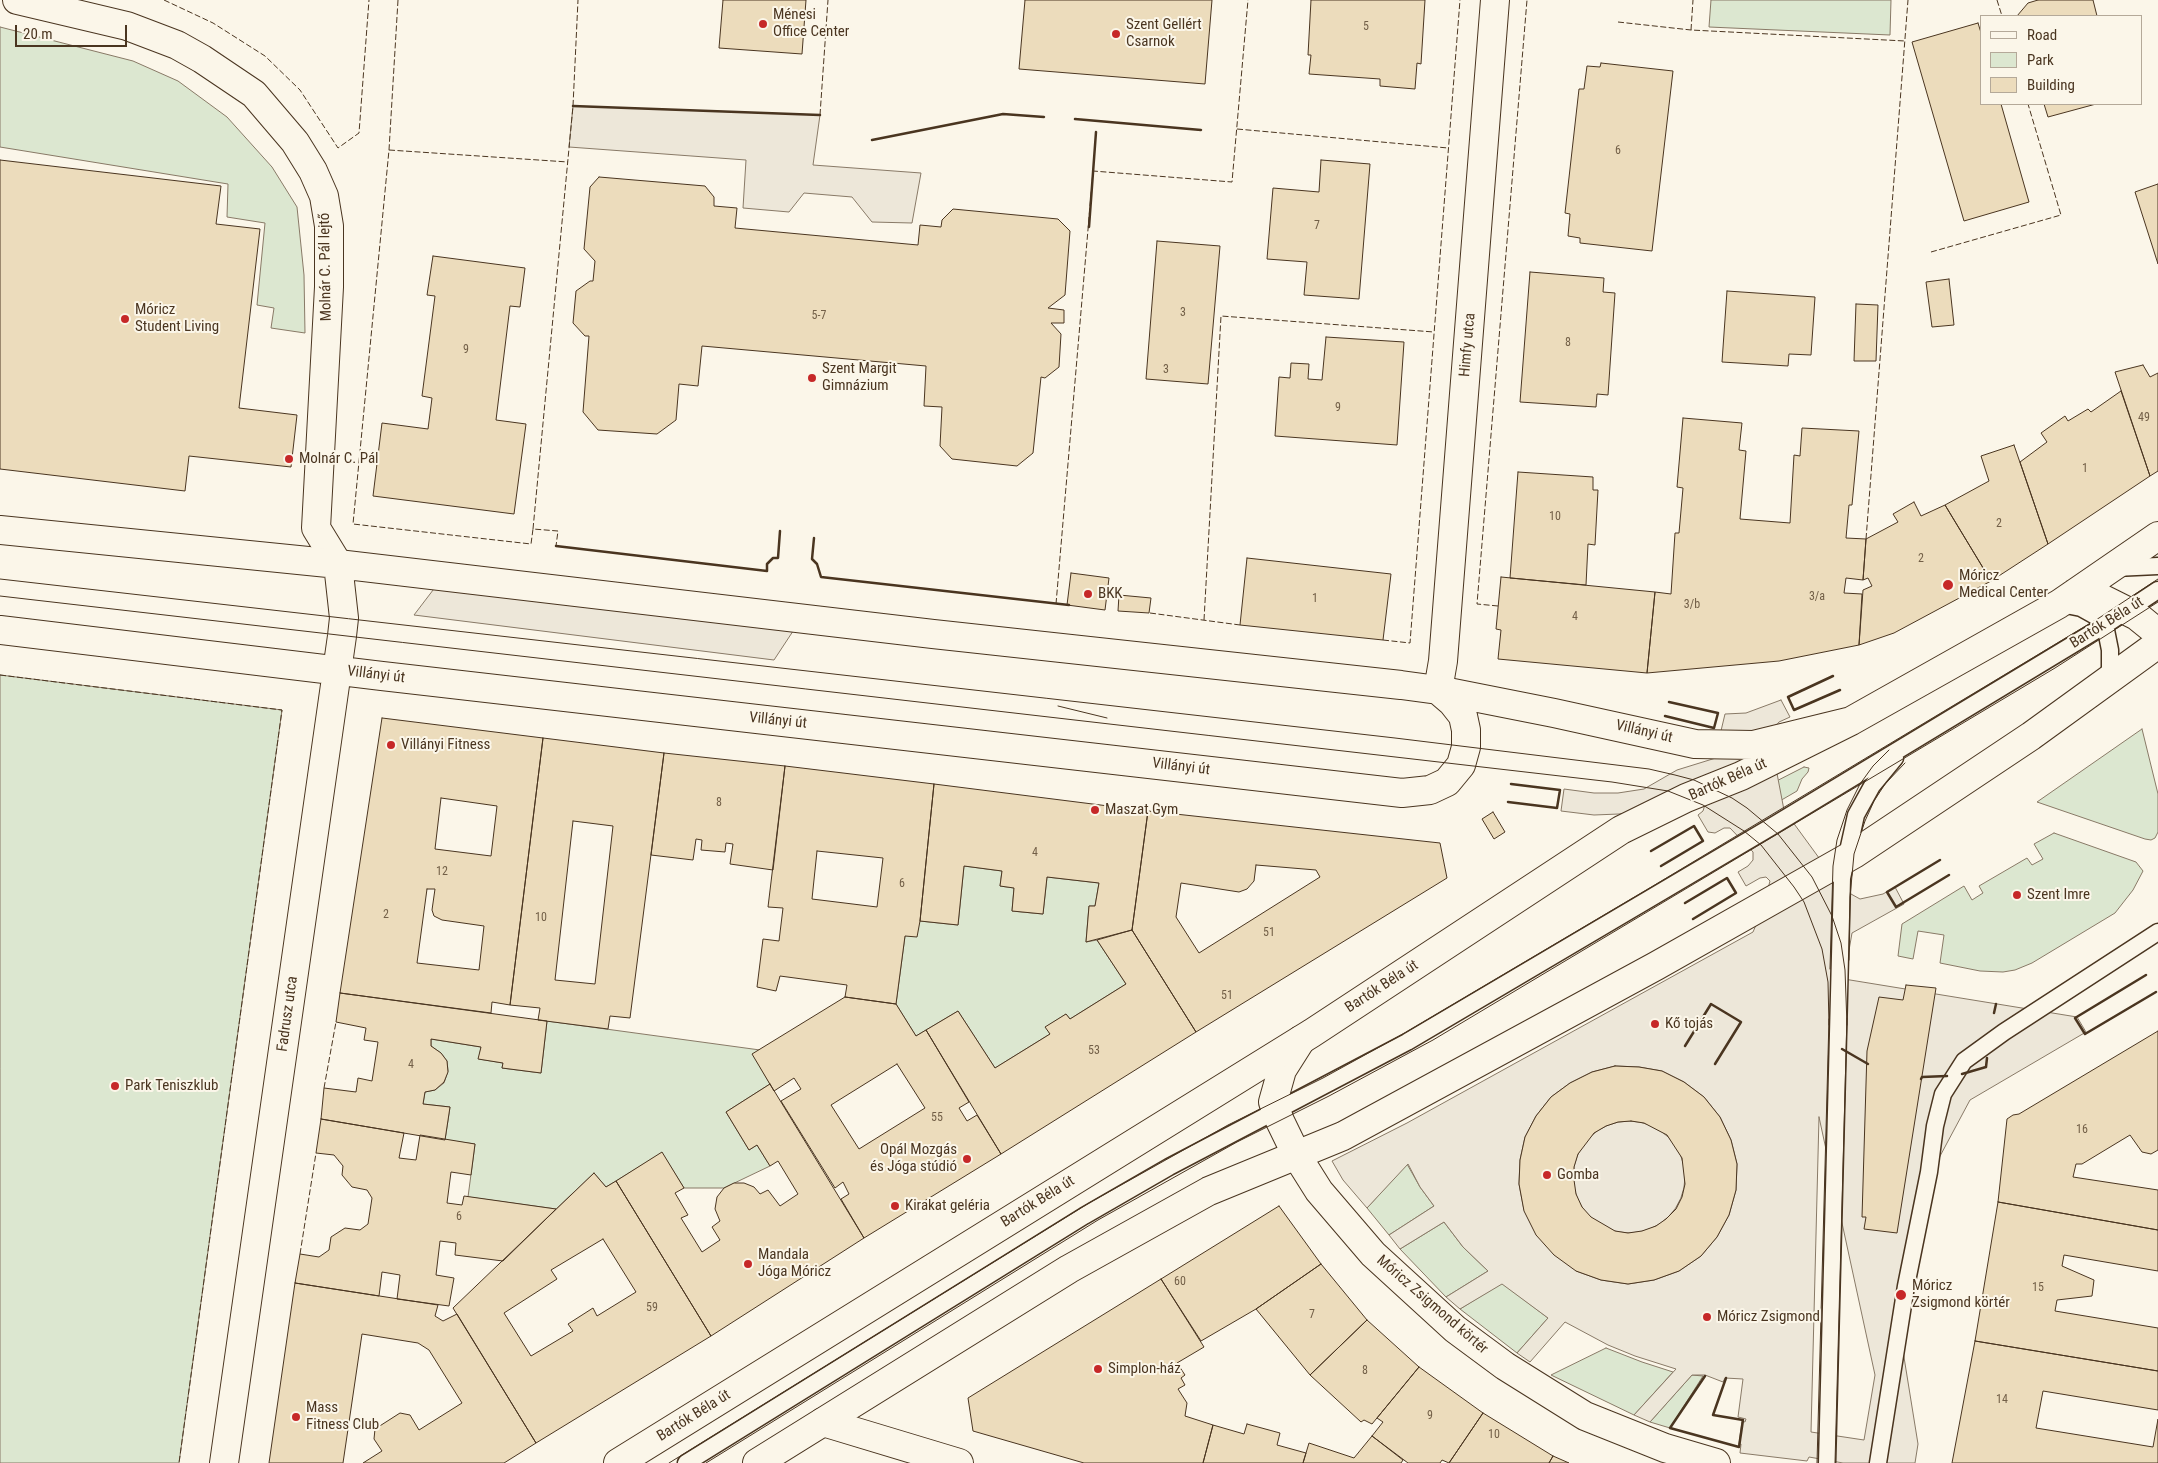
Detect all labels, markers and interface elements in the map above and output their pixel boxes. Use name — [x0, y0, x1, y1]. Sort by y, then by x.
place label: Ménesi Office Center — [773, 6, 849, 41]
scale bar — [18, 15, 130, 47]
legend — [1980, 15, 2143, 105]
place label: Szent Gellért Csarnok — [1126, 16, 1202, 51]
marker: Ménesi Office Center — [757, 18, 769, 30]
house number: 5 — [1363, 20, 1369, 34]
text: 20 m — [23, 25, 53, 43]
text: Road — [2027, 26, 2057, 44]
marker: Szent Gellért Csarnok — [1110, 28, 1122, 40]
text: Park — [2027, 51, 2054, 69]
text: Building — [2027, 76, 2075, 94]
house number: 6 — [1615, 144, 1621, 158]
street label: Molnár C. Pál lejtő — [316, 213, 336, 321]
house number: 7 — [1314, 219, 1320, 233]
place label: Móricz Student Living — [135, 301, 219, 336]
house number: 3 — [1180, 306, 1186, 320]
house number: 5-7 — [812, 309, 826, 323]
street label: Himfy utca — [1456, 312, 1480, 378]
marker: Móricz Student Living — [119, 313, 131, 325]
house number: 8 — [1565, 336, 1571, 350]
house number: 9 — [463, 343, 469, 357]
place label: Szent Margit Gimnázium — [822, 360, 897, 395]
house number: 3 — [1163, 363, 1169, 377]
marker: Szent Margit Gimnázium — [806, 372, 818, 384]
house number: 9 — [1335, 401, 1341, 415]
house number: 49 — [2138, 411, 2150, 425]
place label: Molnár C. Pál — [299, 450, 379, 468]
marker: Molnár C. Pál — [283, 453, 295, 465]
house number: 1 — [2082, 462, 2088, 476]
house number: 10 — [1549, 510, 1561, 524]
house number: 2 — [1996, 517, 2002, 531]
house number: 2 — [1918, 552, 1924, 566]
place label: Móricz Medical Center — [1959, 567, 2048, 602]
marker: Móricz Medical Center — [1941, 578, 1955, 592]
place label: BKK — [1098, 585, 1123, 603]
marker: BKK — [1082, 588, 1094, 600]
house number: 3/a — [1809, 590, 1825, 604]
house number: 1 — [1312, 592, 1318, 606]
street label: Bartók Béla út — [2067, 593, 2147, 653]
house number: 3/b — [1684, 598, 1700, 612]
house number: 4 — [1572, 610, 1578, 624]
street label: Villányi út — [346, 663, 406, 687]
street label: Villányi út — [748, 709, 808, 733]
street label: Villányi út — [1614, 717, 1674, 747]
place label: Villányi Fitness — [401, 736, 490, 754]
marker: Villányi Fitness — [385, 739, 397, 751]
street label: Villányi út — [1151, 755, 1211, 779]
street label: Bartók Béla út — [1686, 755, 1770, 805]
house number: 8 — [716, 796, 722, 810]
place label: Maszat Gym — [1105, 801, 1178, 819]
marker: Maszat Gym — [1089, 804, 1101, 816]
house number: 4 — [1032, 846, 1038, 860]
house number: 12 — [436, 865, 448, 879]
house number: 6 — [899, 877, 905, 891]
place label: Szent Imre — [2027, 886, 2090, 904]
marker: Szent Imre — [2011, 889, 2023, 901]
house number: 2 — [383, 908, 389, 922]
house number: 10 — [535, 911, 547, 925]
house number: 51 — [1263, 926, 1275, 940]
street label: Bartók Béla út — [1342, 957, 1422, 1017]
street label: Fadrusz utca — [274, 975, 302, 1053]
house number: 51 — [1221, 989, 1233, 1003]
place label: Kő tojás — [1665, 1015, 1713, 1033]
marker: Kő tojás — [1649, 1018, 1661, 1030]
house number: 53 — [1088, 1044, 1100, 1058]
house number: 4 — [408, 1058, 414, 1072]
place label: Park Teniszklub — [125, 1077, 218, 1095]
marker: Park Teniszklub — [109, 1080, 121, 1092]
house number: 55 — [931, 1111, 943, 1125]
house number: 16 — [2076, 1123, 2088, 1137]
place label: Opál Mozgás és Jóga stúdió — [870, 1141, 957, 1176]
marker: Opál Mozgás és Jóga stúdió — [961, 1153, 973, 1165]
place label: Gomba — [1557, 1166, 1599, 1184]
marker: Gomba — [1541, 1169, 1553, 1181]
street label: Bartók Béla út — [998, 1172, 1078, 1232]
place label: Kirakat geléria — [905, 1197, 990, 1215]
marker: Kirakat geléria — [889, 1200, 901, 1212]
house number: 6 — [456, 1210, 462, 1224]
place label: Mandala Jóga Móricz — [758, 1246, 831, 1281]
street label: Móricz Zsigmond körtér — [1373, 1252, 1491, 1358]
marker: Mandala Jóga Móricz — [742, 1258, 754, 1270]
house number: 60 — [1174, 1275, 1186, 1289]
place label: Móricz Zsigmond körtér — [1912, 1277, 2010, 1312]
house number: 15 — [2032, 1281, 2044, 1295]
marker: Móricz Zsigmond körtér — [1894, 1288, 1908, 1302]
house number: 59 — [646, 1301, 658, 1315]
house number: 7 — [1309, 1308, 1315, 1322]
place label: Móricz Zsigmond — [1717, 1308, 1820, 1326]
marker: Móricz Zsigmond — [1701, 1311, 1713, 1323]
place label: Simplon-ház — [1108, 1360, 1181, 1378]
marker: Simplon-ház — [1092, 1363, 1104, 1375]
house number: 8 — [1362, 1364, 1368, 1378]
street label: Bartók Béla út — [654, 1386, 734, 1446]
house number: 14 — [1996, 1393, 2008, 1407]
place label: Mass Fitness Club — [306, 1399, 379, 1434]
house number: 9 — [1427, 1409, 1433, 1423]
marker: Mass Fitness Club — [290, 1411, 302, 1423]
house number: 10 — [1488, 1428, 1500, 1442]

